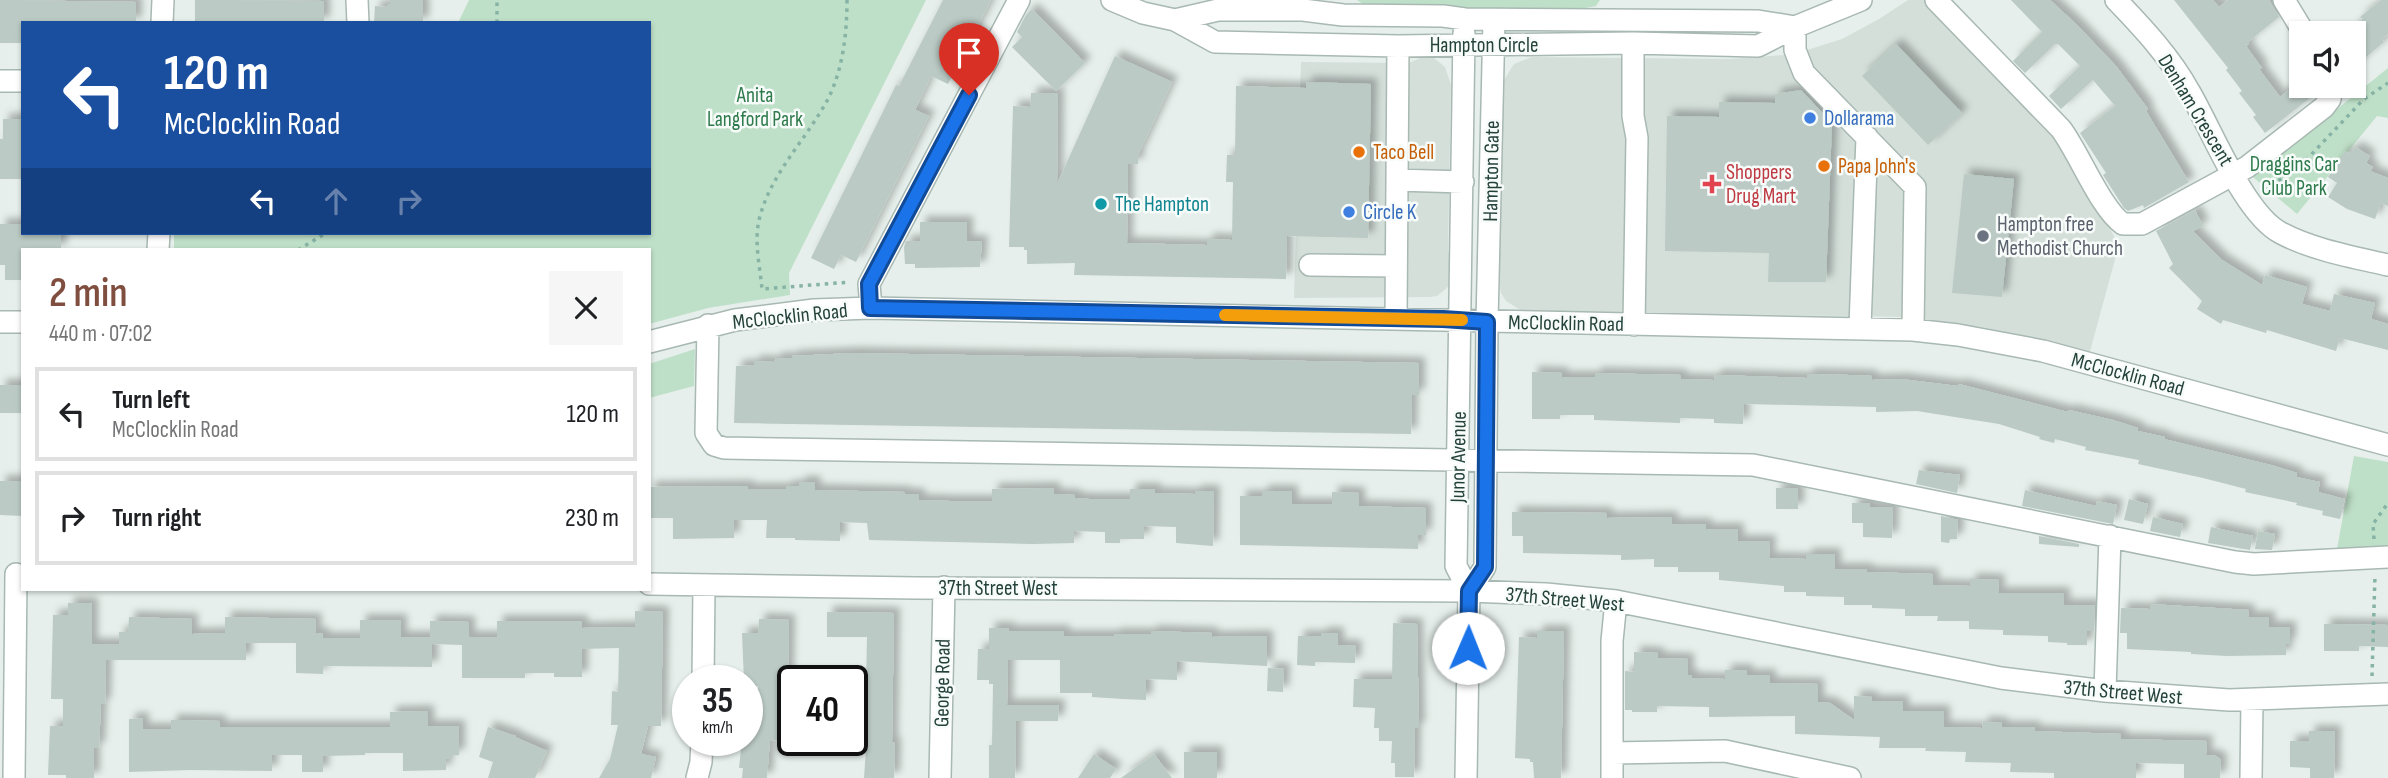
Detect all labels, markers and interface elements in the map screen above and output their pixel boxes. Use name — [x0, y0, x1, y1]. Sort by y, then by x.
map controls — [2289, 21, 2366, 98]
button: sound — [2289, 21, 2366, 98]
pin — [939, 23, 999, 95]
street label: Hampton Circle — [1430, 33, 1538, 58]
icon: arrive — [950, 34, 988, 72]
text: 120 m — [164, 45, 269, 104]
icon: left — [49, 49, 140, 140]
street label: Denham Crescent — [2152, 50, 2239, 171]
park label: Anita Langford Park — [707, 83, 803, 132]
text: McClocklin Road — [164, 105, 340, 144]
place label: Dollarama — [1824, 106, 1894, 131]
marker: Dollarama — [1802, 110, 1818, 126]
street label: Hampton Gate — [1478, 120, 1505, 222]
place label: Taco Bell — [1373, 140, 1434, 165]
marker: Taco Bell — [1351, 144, 1367, 160]
park label: Draggins Car Club Park — [2250, 152, 2338, 201]
place label: Papa John's — [1838, 154, 1916, 179]
marker: Papa John's — [1816, 158, 1832, 174]
place label: Shoppers Drug Mart — [1726, 160, 1796, 209]
marker: Shoppers Drug Mart — [1704, 176, 1720, 192]
icon: left — [244, 182, 282, 220]
icon: ahead — [317, 182, 355, 220]
icon: right — [390, 182, 428, 220]
place label: The Hampton — [1115, 192, 1209, 217]
marker: The Hampton — [1093, 196, 1109, 212]
place label: Circle K — [1363, 200, 1417, 225]
marker: Circle K — [1341, 204, 1357, 220]
place label: Hampton free Methodist Church — [1997, 212, 2123, 261]
marker: Hampton free Methodist Church — [1975, 228, 1991, 244]
text: 2 min — [49, 268, 128, 319]
button: close — [549, 271, 623, 345]
street label: McClocklin Road — [731, 298, 849, 335]
street label: McClocklin Road — [1508, 310, 1624, 337]
text: 440 m · 07:02 — [49, 320, 152, 348]
street label: McClocklin Road — [2069, 347, 2187, 402]
text: Turn left — [112, 385, 190, 416]
icon: left — [53, 395, 91, 433]
text: 120 m — [566, 399, 619, 430]
street label: Junor Avenue — [1445, 411, 1472, 504]
text: McClocklin Road — [112, 416, 239, 444]
icon: right — [53, 499, 91, 537]
text: Turn right — [112, 503, 201, 534]
text: 230 m — [565, 503, 619, 534]
street label: 37th Street West — [938, 576, 1058, 601]
street label: 37th Street West — [1504, 582, 1626, 617]
position arrow — [1431, 611, 1505, 685]
street label: George Road — [929, 639, 956, 727]
speed limit sign: 40 — [777, 665, 868, 756]
street label: 37th Street West — [2062, 675, 2184, 710]
text: 35 — [702, 680, 733, 723]
text: km/h — [702, 717, 733, 738]

